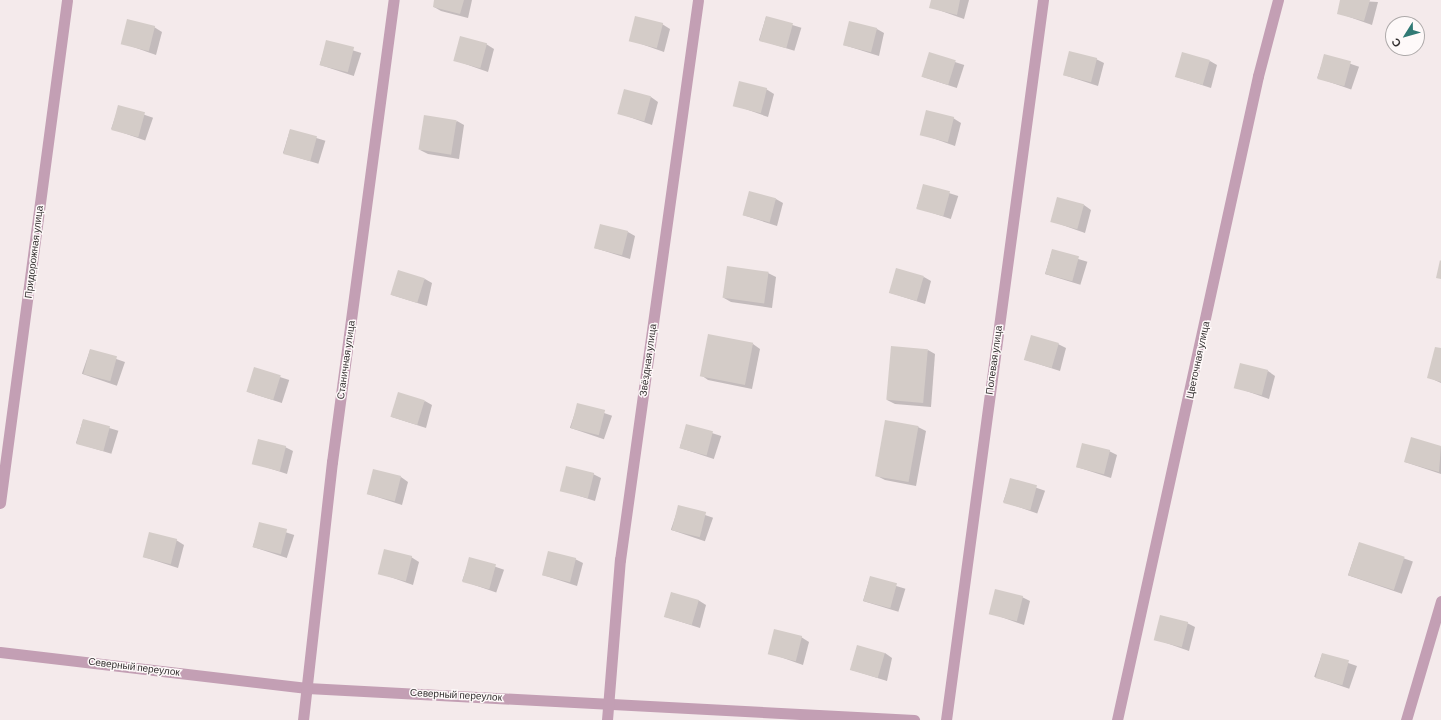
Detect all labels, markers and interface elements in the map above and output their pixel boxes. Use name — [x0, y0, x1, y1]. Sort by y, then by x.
north arrow — [1385, 16, 1425, 56]
text: С — [1388, 36, 1403, 50]
street label: Придорожная улица — [22, 205, 46, 299]
street label: Станичная улица — [335, 320, 357, 400]
street label: Цветочная улица — [1184, 320, 1212, 400]
street label: Звёздная улица — [637, 323, 659, 397]
street label: Полевая улица — [983, 325, 1005, 395]
street label: Северный переулок — [88, 655, 180, 679]
street label: Северный переулок — [410, 687, 502, 703]

